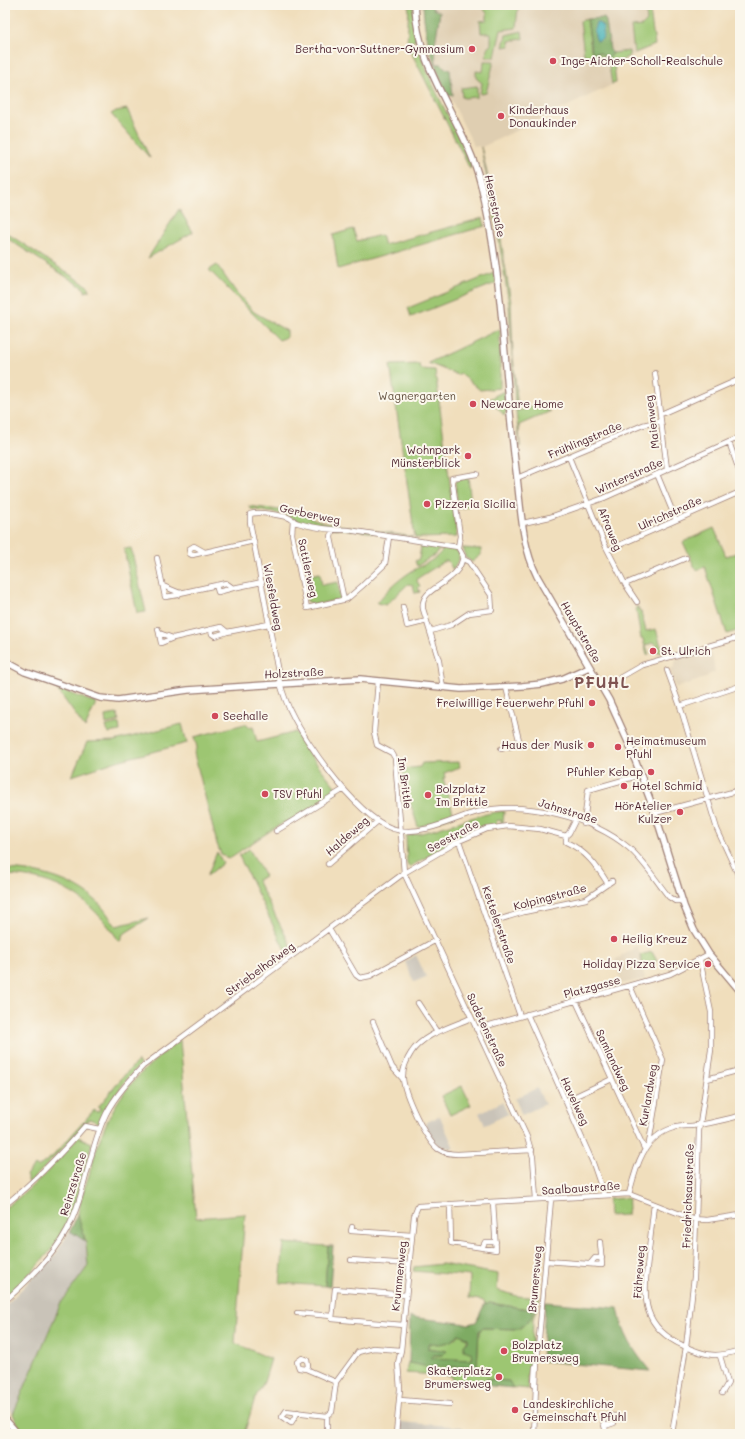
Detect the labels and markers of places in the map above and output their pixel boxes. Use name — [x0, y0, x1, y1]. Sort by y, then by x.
place label: Bertha-von-Suttner-Gymnasium — [295, 41, 464, 56]
marker: Bertha-von-Suttner-Gymnasium — [467, 44, 477, 54]
place label: Inge-Aicher-Scholl-Realschule — [561, 53, 723, 68]
marker: Inge-Aicher-Scholl-Realschule — [548, 56, 558, 66]
place label: Kinderhaus Donaukinder — [509, 102, 577, 130]
marker: Kinderhaus Donaukinder — [496, 111, 506, 121]
place label: Newcare Home — [481, 396, 564, 411]
marker: Newcare Home — [468, 399, 478, 409]
place label: Wohnpark Münsterblick — [391, 442, 460, 470]
marker: Wohnpark Münsterblick — [463, 451, 473, 461]
place label: Pizzeria Sicilia — [435, 496, 516, 511]
marker: Pizzeria Sicilia — [422, 499, 432, 509]
place label: St. Ulrich — [661, 643, 710, 658]
marker: St. Ulrich — [648, 646, 658, 656]
place label: Freiwillige Feuerwehr Pfuhl — [437, 695, 584, 710]
marker: Freiwillige Feuerwehr Pfuhl — [587, 698, 597, 708]
place label: Seehalle — [223, 708, 268, 723]
marker: Seehalle — [210, 711, 220, 721]
place label: Heimatmuseum Pfuhl — [626, 733, 706, 761]
place label: Haus der Musik — [501, 737, 583, 752]
marker: Haus der Musik — [586, 740, 596, 750]
marker: Heimatmuseum Pfuhl — [613, 742, 623, 752]
place label: Pfuhler Kebap — [567, 764, 643, 779]
marker: Pfuhler Kebap — [646, 767, 656, 777]
place label: Hotel Schmid — [632, 778, 702, 793]
place label: Bolzplatz Im Brittle — [436, 781, 488, 809]
marker: Hotel Schmid — [619, 781, 629, 791]
place label: TSV Pfuhl — [273, 786, 322, 801]
marker: TSV Pfuhl — [260, 789, 270, 799]
marker: Bolzplatz Im Brittle — [423, 790, 433, 800]
place label: HörAtelier Kulzer — [614, 798, 672, 826]
marker: HörAtelier Kulzer — [675, 807, 685, 817]
place label: Heilig Kreuz — [622, 931, 687, 946]
marker: Heilig Kreuz — [609, 934, 619, 944]
place label: Holiday Pizza Service — [583, 956, 700, 971]
marker: Holiday Pizza Service — [703, 959, 713, 969]
place label: Bolzplatz Brumersweg — [512, 1337, 579, 1365]
marker: Bolzplatz Brumersweg — [499, 1346, 509, 1356]
place label: Skaterplatz Brumersweg — [424, 1363, 491, 1391]
marker: Skaterplatz Brumersweg — [494, 1372, 504, 1382]
place label: Landeskirchliche Gemeinschaft Pfuhl — [523, 1396, 627, 1424]
marker: Landeskirchliche Gemeinschaft Pfuhl — [510, 1405, 520, 1415]

